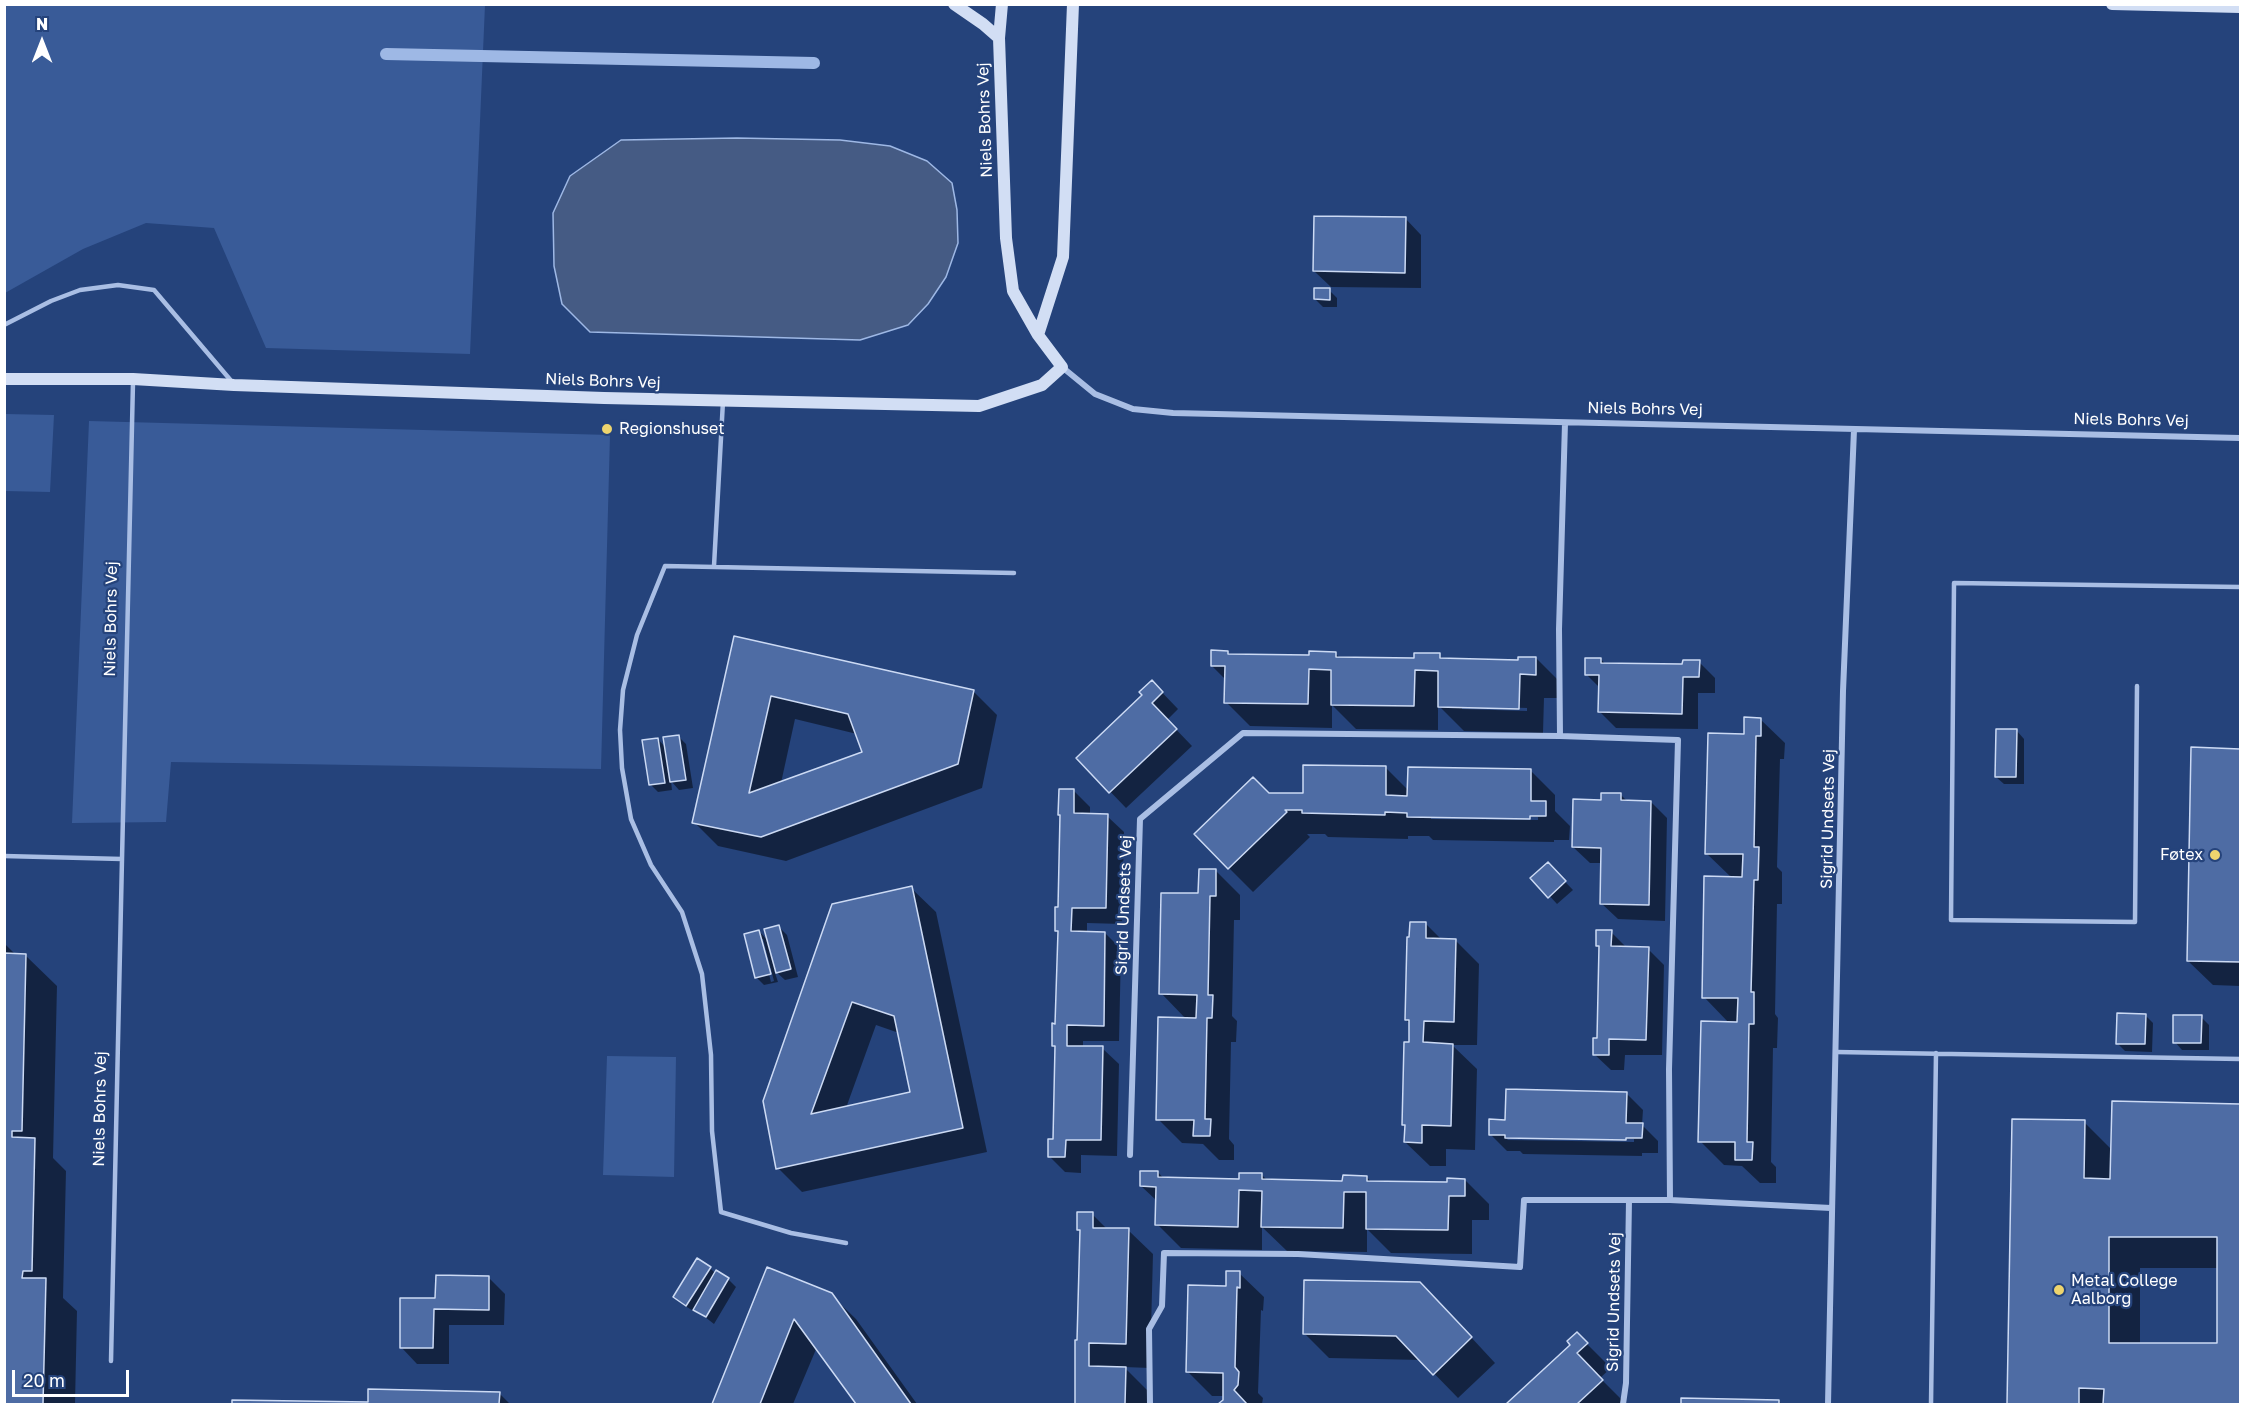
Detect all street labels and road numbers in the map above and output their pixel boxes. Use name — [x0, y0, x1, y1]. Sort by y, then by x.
street label: Niels Bohrs Vej — [973, 62, 997, 178]
street label: Niels Bohrs Vej — [545, 369, 661, 393]
street label: Niels Bohrs Vej — [1587, 398, 1703, 420]
street label: Niels Bohrs Vej — [2073, 409, 2189, 431]
street label: Niels Bohrs Vej — [100, 561, 122, 677]
street label: Sigrid Undsets Vej — [1817, 749, 1839, 889]
street label: Sigrid Undsets Vej — [1112, 835, 1136, 975]
street label: Niels Bohrs Vej — [89, 1051, 111, 1167]
street label: Sigrid Undsets Vej — [1603, 1232, 1625, 1372]

